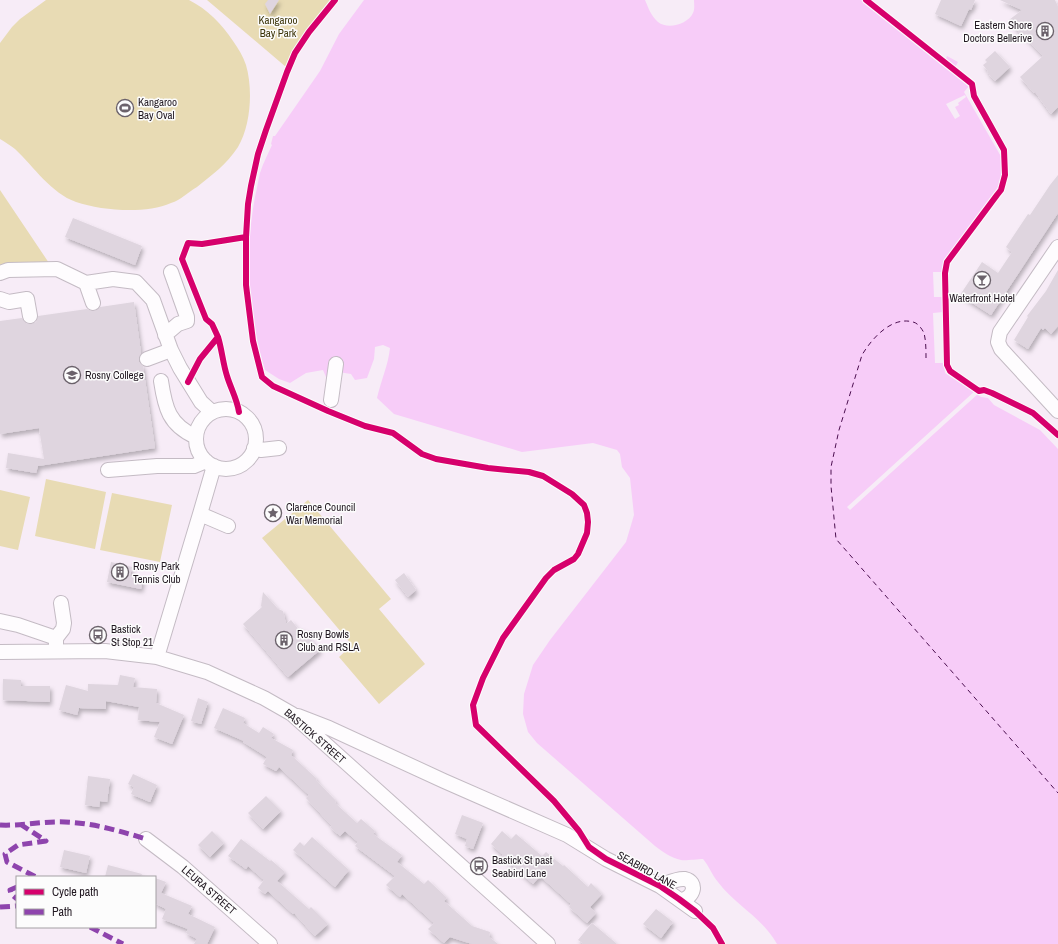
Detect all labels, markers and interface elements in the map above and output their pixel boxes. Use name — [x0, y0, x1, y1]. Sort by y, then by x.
park label: Kangaroo Bay Park — [258, 13, 298, 40]
place label: Eastern Shore Doctors Bellerive — [963, 18, 1032, 45]
building icon: Eastern Shore Doctors Bellerive — [1035, 21, 1055, 41]
place label: Kangaroo Bay Oval — [138, 95, 177, 122]
sports icon: Kangaroo Bay Oval — [115, 98, 135, 118]
bar icon: Waterfront Hotel — [972, 270, 992, 290]
place label: Waterfront Hotel — [949, 291, 1015, 305]
school or university icon: Rosny College — [62, 365, 82, 385]
place label: Rosny College — [85, 368, 144, 382]
place label: Clarence Council War Memorial — [286, 500, 355, 527]
place icon: Clarence Council War Memorial — [263, 503, 283, 523]
place label: Rosny Park Tennis Club — [133, 559, 181, 586]
building icon: Rosny Park Tennis Club — [110, 562, 130, 582]
place label: Bastick St Stop 21 — [111, 622, 153, 649]
bus stop icon: Bastick St Stop 21 — [88, 625, 108, 645]
place label: Rosny Bowls Club and RSLA — [297, 627, 360, 654]
building icon: Rosny Bowls Club and RSLA — [274, 630, 294, 650]
street label: BASTICK STREET — [281, 706, 349, 767]
street label: SEABIRD LANE — [615, 848, 679, 892]
place label: Bastick St past Seabird Lane — [492, 853, 553, 880]
bus stop icon: Bastick St past Seabird Lane — [469, 856, 489, 876]
street label: LEURA STREET — [179, 863, 239, 918]
legend — [16, 876, 156, 928]
text: Cycle path — [52, 884, 99, 900]
text: Path — [52, 904, 72, 920]

